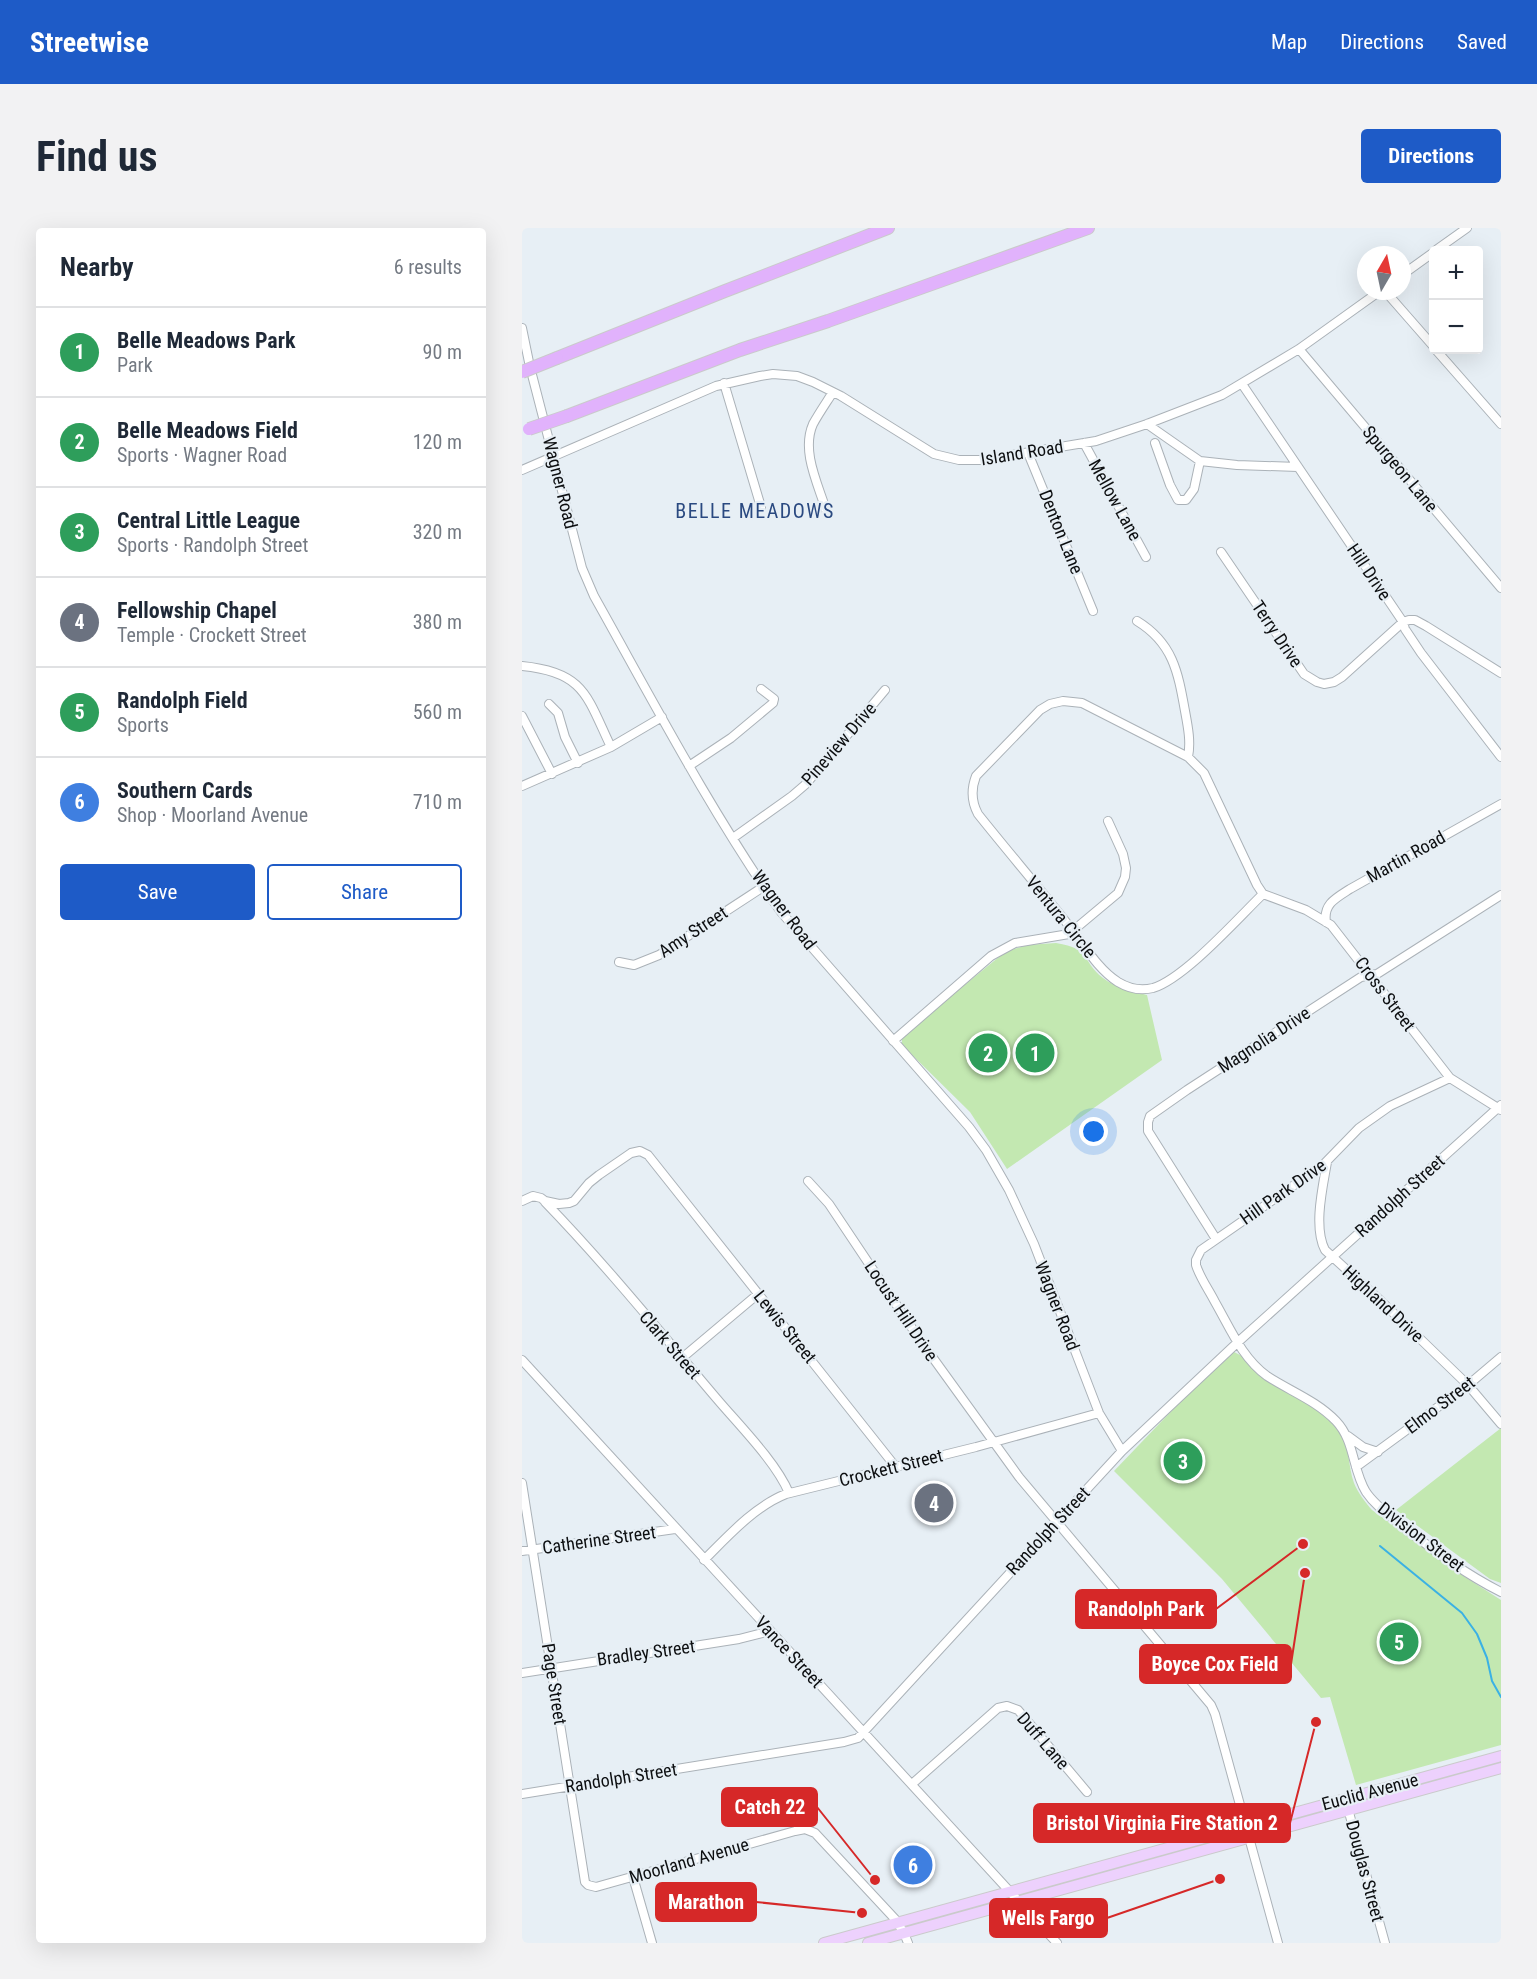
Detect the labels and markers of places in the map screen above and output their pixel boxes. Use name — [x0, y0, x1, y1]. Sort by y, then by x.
pin: 2 — [968, 1030, 1008, 1076]
pin: 1 — [1016, 1030, 1054, 1076]
pin: 3 — [1164, 1438, 1202, 1484]
pin: 4 — [914, 1480, 954, 1526]
callout: Randolph Park — [1076, 1590, 1216, 1628]
pin: 5 — [1380, 1620, 1418, 1664]
callout: Boyce Cox Field — [1140, 1645, 1291, 1683]
callout: Catch 22 — [722, 1788, 817, 1826]
callout: Bristol Virginia Fire Station 2 — [1034, 1804, 1290, 1842]
pin: 6 — [894, 1842, 932, 1888]
callout: Marathon — [656, 1883, 756, 1921]
callout: Wells Fargo — [990, 1899, 1107, 1937]

